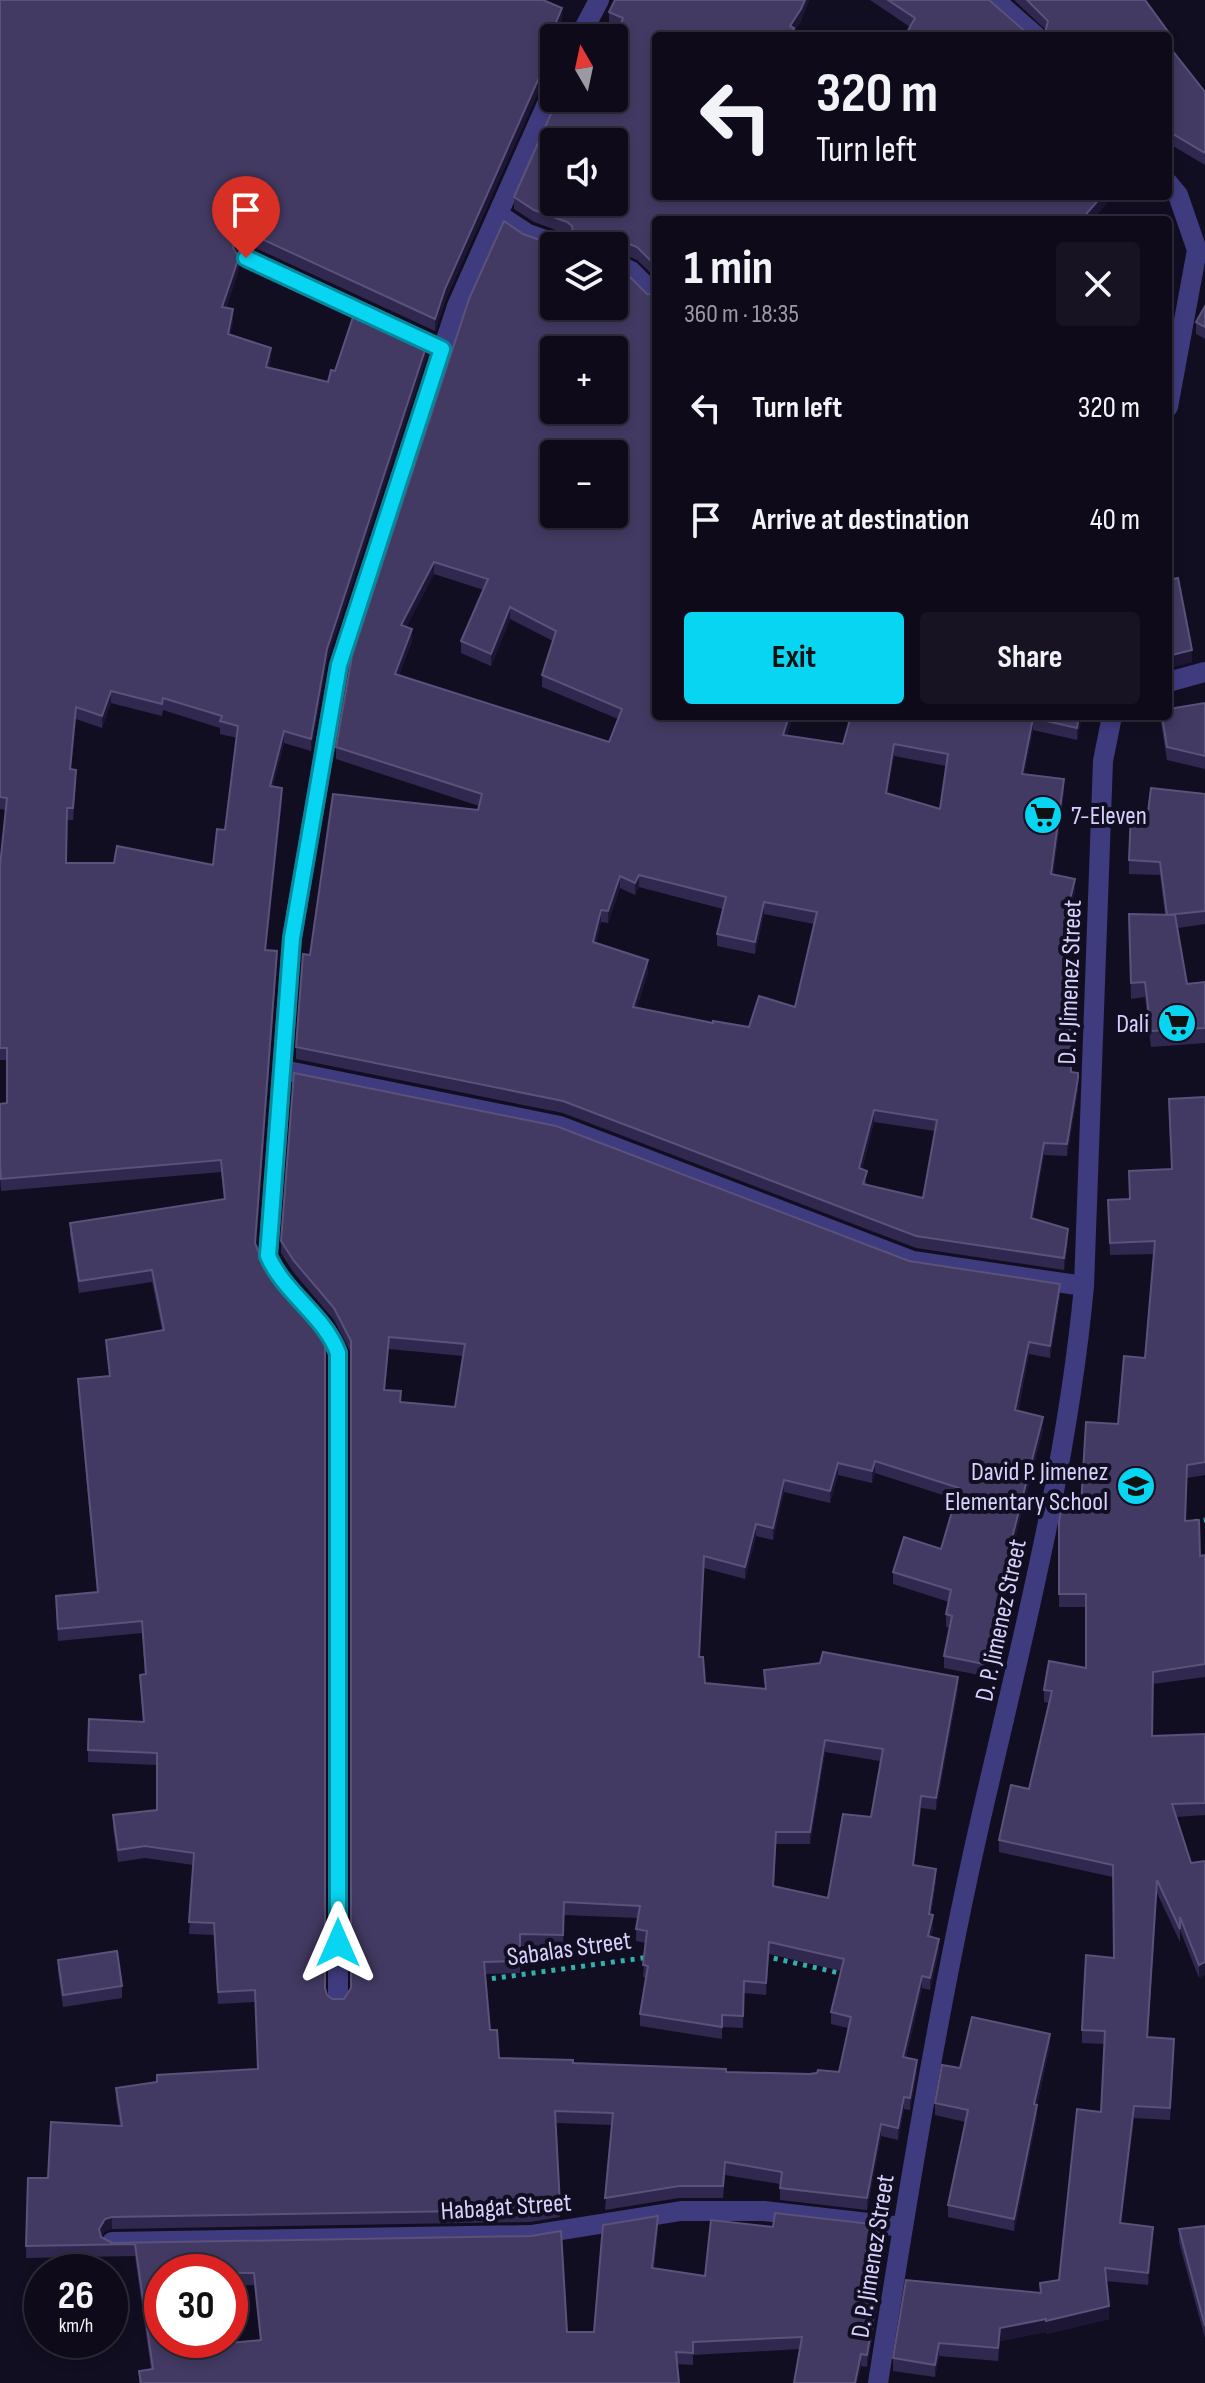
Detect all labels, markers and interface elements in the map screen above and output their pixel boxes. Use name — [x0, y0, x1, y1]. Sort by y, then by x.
north arrow — [540, 24, 628, 112]
map controls — [540, 24, 628, 528]
text: 320 m — [816, 61, 938, 128]
icon: left — [684, 64, 788, 168]
button: sound — [540, 128, 628, 216]
text: Turn left — [816, 129, 917, 172]
pin — [212, 176, 280, 258]
icon: arrive — [224, 188, 268, 232]
button: layers — [540, 232, 628, 320]
text: 1 min — [684, 240, 773, 297]
button: close — [1056, 242, 1140, 326]
text: 360 m · 18:35 — [684, 299, 799, 330]
button: + — [540, 336, 628, 424]
icon: left — [684, 386, 728, 430]
text: Turn left — [752, 390, 842, 426]
text: 320 m — [1078, 390, 1140, 426]
button: − — [540, 440, 628, 528]
icon: arrive — [684, 498, 728, 542]
text: Arrive at destination — [752, 502, 969, 538]
text: 40 m — [1090, 502, 1140, 538]
button: Exit — [684, 612, 904, 704]
button: Share — [920, 612, 1140, 704]
supermarket icon: 7-Eleven — [1022, 794, 1064, 836]
place label: 7-Eleven — [1071, 801, 1147, 832]
street label: D. P. Jimenez Street — [1052, 899, 1089, 1065]
supermarket icon: Dali — [1156, 1002, 1198, 1044]
place label: Dali — [1116, 1009, 1149, 1040]
place label: David P. Jimenez Elementary School — [945, 1457, 1108, 1518]
school or university icon: David P. Jimenez Elementary School — [1115, 1465, 1157, 1507]
street label: D. P. Jimenez Street — [969, 1536, 1034, 1704]
position arrow — [296, 1901, 380, 1985]
street label: Sabalas Street — [505, 1925, 633, 1974]
street label: D. P. Jimenez Street — [845, 2172, 902, 2340]
street label: Habagat Street — [440, 2187, 573, 2228]
speed limit sign: 30 — [144, 2254, 248, 2358]
text: 26 — [58, 2272, 94, 2320]
text: km/h — [59, 2314, 93, 2338]

